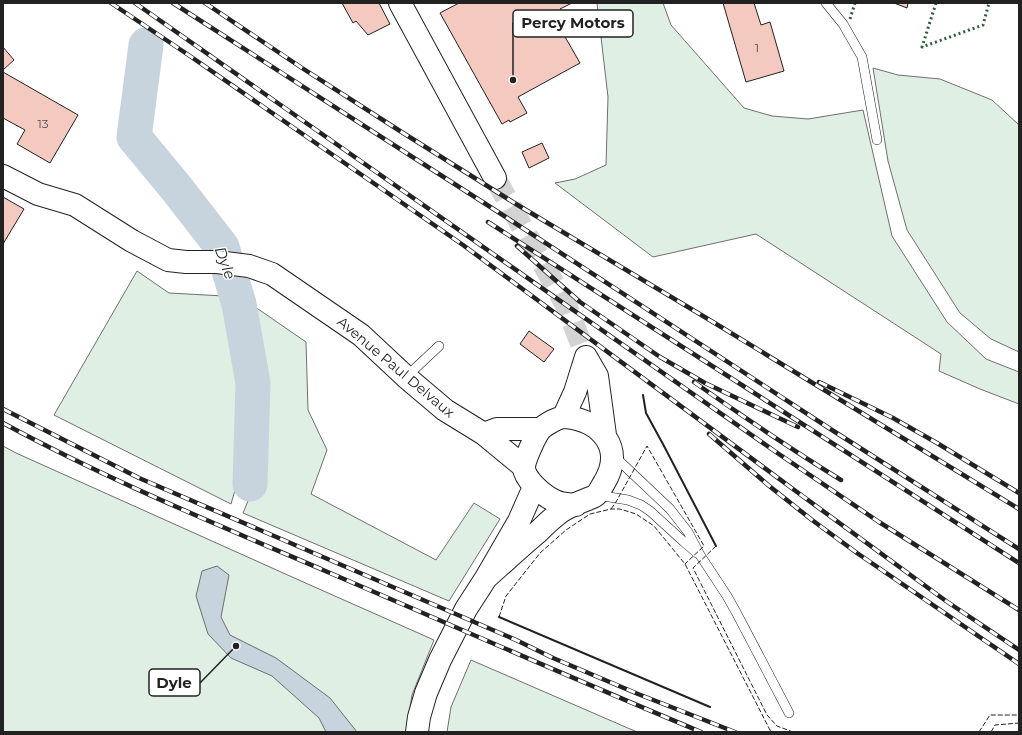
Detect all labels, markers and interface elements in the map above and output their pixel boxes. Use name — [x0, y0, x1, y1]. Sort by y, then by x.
callout: Percy Motors — [513, 10, 633, 37]
text: Percy Motors — [521, 13, 625, 32]
house number: 1 — [755, 40, 759, 55]
house number: 13 — [37, 116, 49, 131]
water label: Dyle — [211, 244, 240, 282]
street label: Avenue Paul Delvaux — [334, 313, 459, 422]
callout: Dyle — [149, 669, 200, 696]
text: Dyle — [156, 673, 192, 692]

